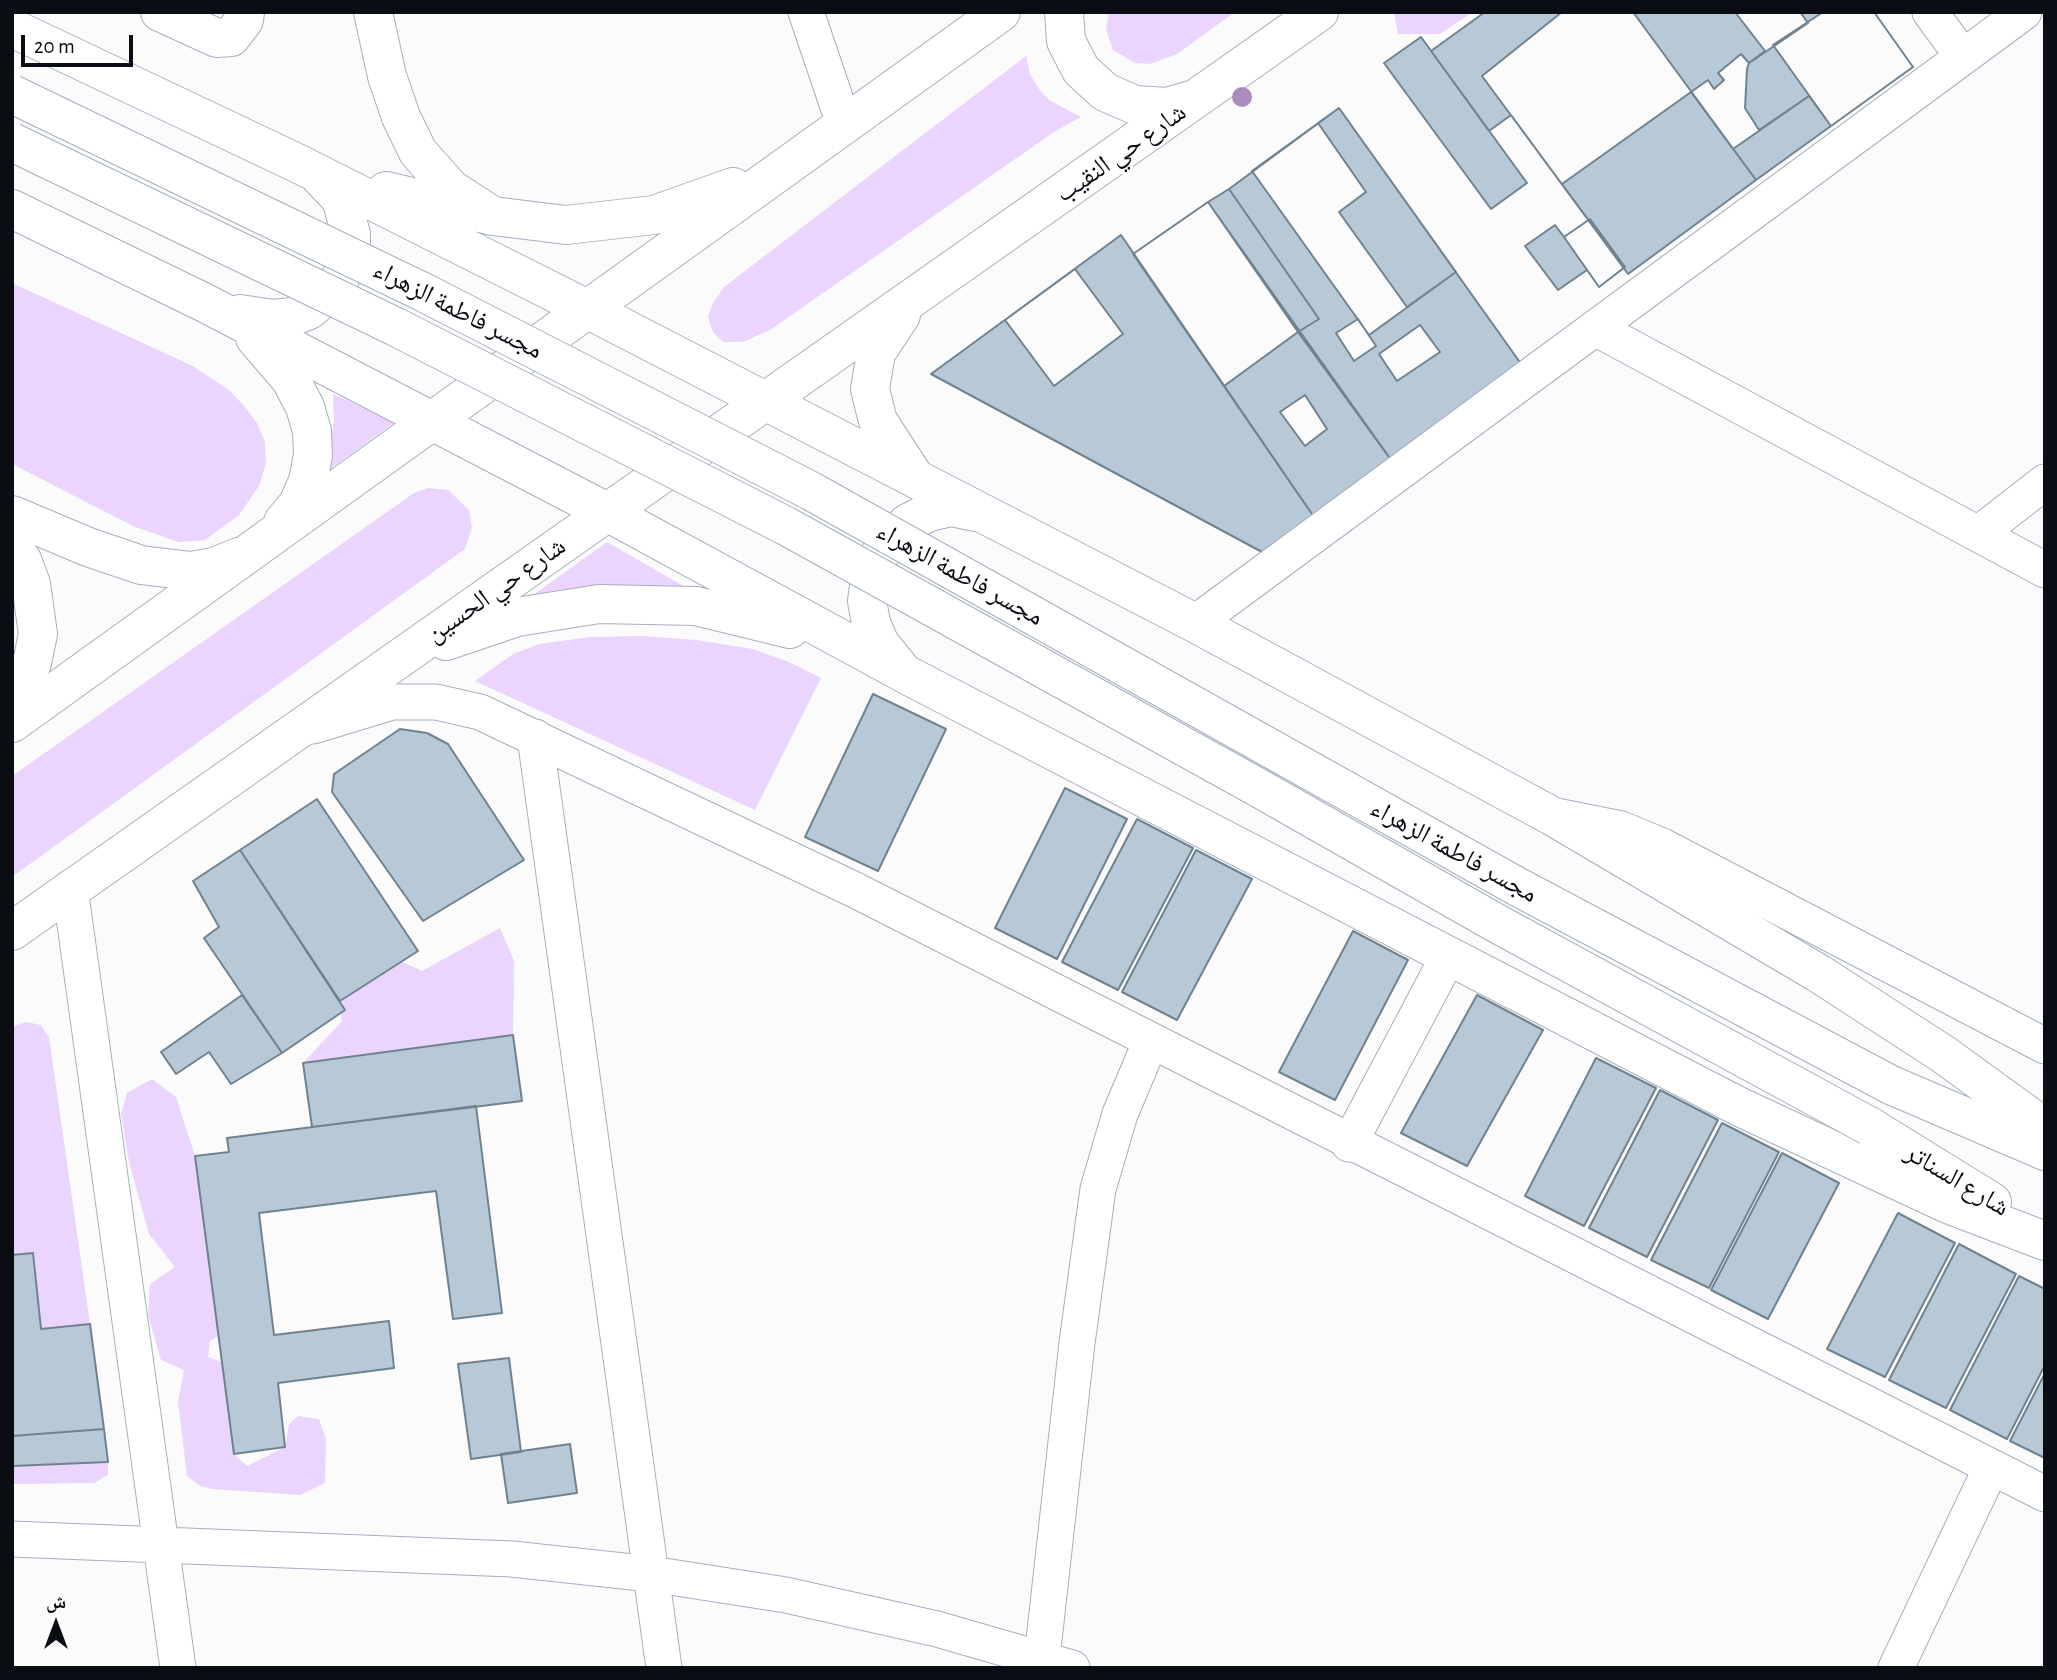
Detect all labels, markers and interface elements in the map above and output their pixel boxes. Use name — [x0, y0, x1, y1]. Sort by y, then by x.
scale bar — [24, 21, 136, 65]
text: 20 m — [34, 36, 75, 57]
street label: شارع حي النقيب — [1050, 97, 1192, 209]
street label: مجسر فاطمة الزهراء — [368, 254, 548, 366]
street label: مجسر فاطمة الزهراء — [871, 515, 1049, 633]
street label: شارع حي الحسين — [420, 530, 572, 650]
street label: مجسر فاطمة الزهراء — [1365, 792, 1543, 910]
street label: شارع السناتر — [1899, 1137, 2015, 1223]
north arrow — [21, 1589, 91, 1659]
text: ش — [46, 1593, 66, 1612]

